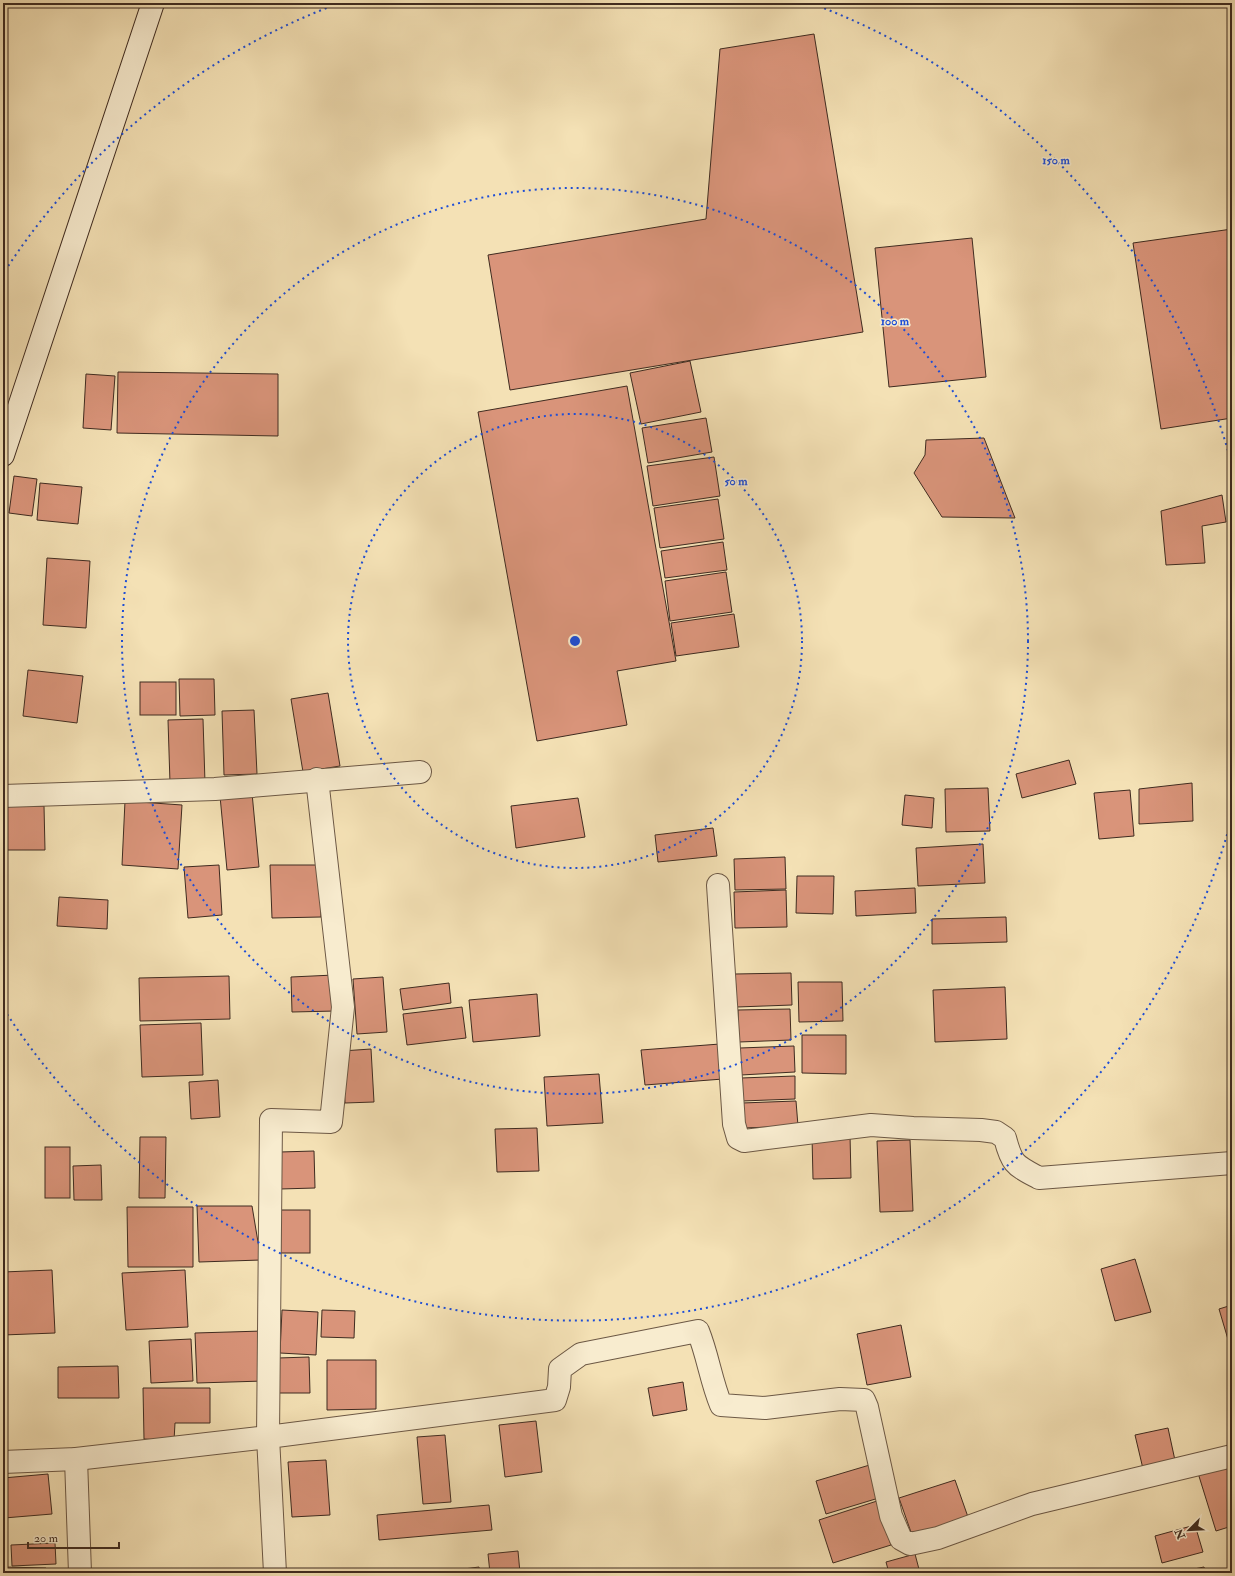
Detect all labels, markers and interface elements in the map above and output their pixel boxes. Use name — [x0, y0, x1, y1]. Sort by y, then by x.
text: 150 m — [1042, 153, 1070, 168]
text: 100 m — [881, 314, 910, 329]
text: 50 m — [724, 474, 748, 489]
centre of rings — [568, 634, 582, 648]
north arrow — [1169, 1510, 1209, 1550]
scale bar — [28, 1524, 119, 1550]
text: N — [1172, 1526, 1189, 1542]
text: 20 m — [34, 1531, 59, 1546]

